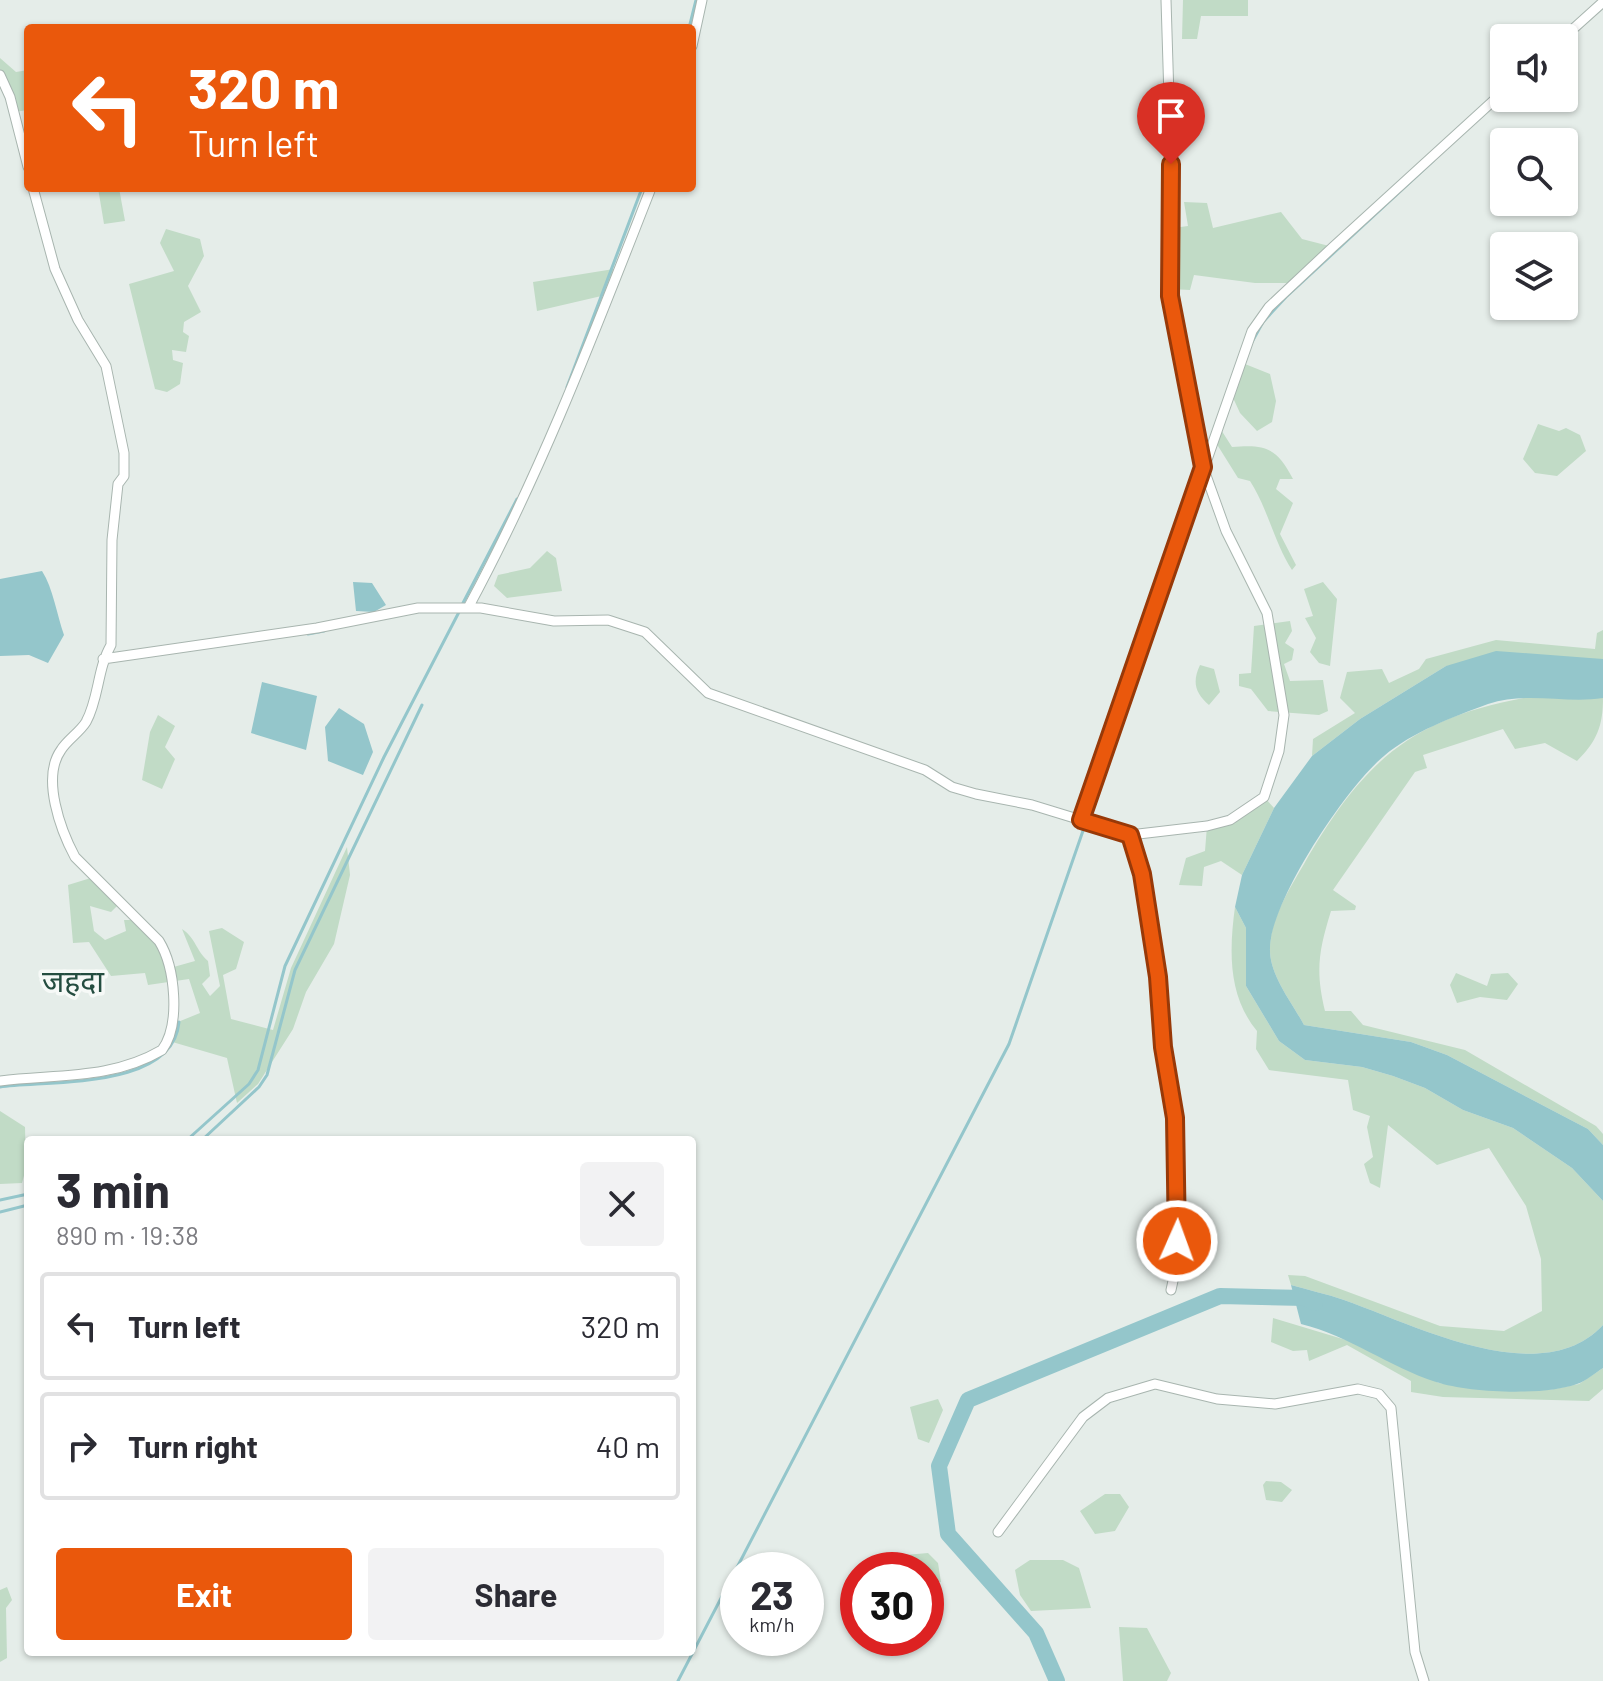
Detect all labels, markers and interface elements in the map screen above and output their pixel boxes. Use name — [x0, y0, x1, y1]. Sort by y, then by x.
map controls — [1490, 24, 1578, 320]
button: sound — [1490, 24, 1578, 112]
text: 320 m — [188, 53, 339, 120]
icon: left — [56, 56, 160, 160]
pin — [1137, 82, 1205, 164]
icon: arrive — [1149, 94, 1193, 138]
text: Turn left — [188, 121, 319, 164]
button: search — [1490, 128, 1578, 216]
button: layers — [1490, 232, 1578, 320]
district label: जहदा — [42, 962, 105, 998]
text: 3 min — [56, 1160, 170, 1218]
button: close — [580, 1162, 664, 1246]
position arrow — [1135, 1199, 1219, 1283]
text: 890 m · 19:38 — [56, 1219, 199, 1250]
icon: left — [60, 1304, 104, 1348]
text: Turn left — [128, 1308, 241, 1344]
text: 320 m — [581, 1308, 660, 1344]
icon: right — [60, 1424, 104, 1468]
text: Turn right — [128, 1428, 258, 1464]
text: 40 m — [596, 1428, 660, 1464]
button: Exit — [56, 1548, 352, 1640]
button: Share — [368, 1548, 664, 1640]
speed limit sign: 30 — [840, 1552, 944, 1656]
text: 23 — [750, 1570, 794, 1618]
text: km/h — [749, 1612, 795, 1636]

